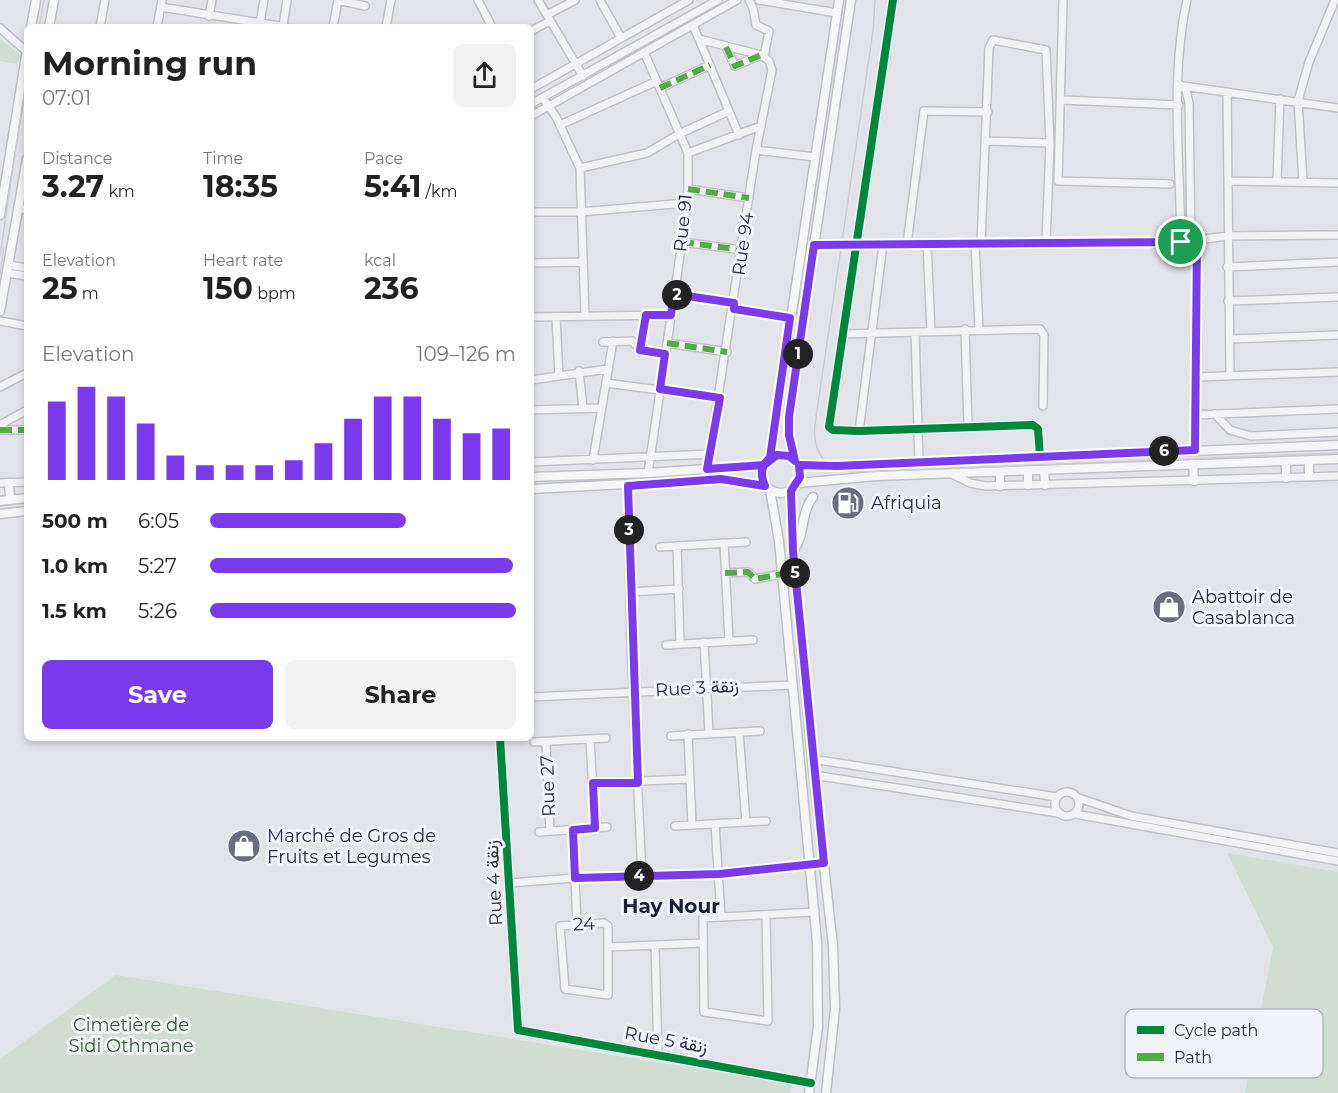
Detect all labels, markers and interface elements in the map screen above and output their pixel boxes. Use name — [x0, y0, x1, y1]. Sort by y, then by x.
text: Morning run — [42, 43, 257, 83]
button: share — [453, 44, 516, 107]
text: 07:01 — [42, 86, 91, 110]
text: Distance — [42, 149, 112, 168]
text: Time — [203, 149, 243, 168]
text: Pace — [364, 149, 403, 168]
text: 3.27 — [42, 168, 104, 205]
text: 18:35 — [203, 168, 278, 205]
text: 5:41 — [364, 168, 421, 205]
text: km — [104, 182, 135, 201]
text: /km — [421, 182, 457, 201]
street label: Rue 91 — [669, 193, 697, 253]
street label: Rue 94 — [728, 211, 758, 277]
pin — [1155, 216, 1206, 267]
icon: arrive — [1164, 225, 1197, 258]
text: Elevation — [42, 251, 116, 270]
text: Heart rate — [203, 251, 283, 270]
text: kcal — [364, 251, 396, 270]
text: 25 — [42, 270, 78, 307]
text: 150 — [203, 270, 253, 307]
text: 236 — [364, 270, 419, 307]
pin: 2 — [662, 280, 692, 310]
text: m — [78, 284, 99, 303]
text: bpm — [253, 284, 296, 303]
text: 2 — [672, 285, 682, 304]
pin: 1 — [783, 339, 813, 369]
text: Elevation — [42, 342, 134, 366]
text: 109–126 m — [416, 342, 516, 366]
text: 1 — [795, 344, 801, 363]
pin: 6 — [1149, 436, 1179, 466]
text: 6 — [1159, 441, 1169, 460]
fuel station icon: Afriquia — [830, 485, 866, 521]
place label: Afriquia — [871, 492, 942, 514]
text: 500 m — [42, 509, 108, 533]
text: 6:05 — [138, 509, 179, 533]
pin: 3 — [614, 515, 644, 545]
text: 3 — [624, 520, 634, 539]
text: 1.0 km — [42, 554, 108, 578]
text: 5:27 — [138, 554, 177, 578]
pin: 5 — [780, 558, 810, 588]
text: 5 — [790, 563, 800, 582]
place label: Abattoir de Casablanca — [1192, 586, 1295, 629]
shop icon: Abattoir de Casablanca — [1151, 589, 1187, 625]
text: 1.5 km — [42, 599, 107, 623]
text: 5:26 — [138, 599, 177, 623]
button: Save — [42, 660, 273, 729]
button: Share — [285, 660, 516, 729]
street label: Rue 3 زنقة — [655, 675, 739, 701]
street label: Rue 27 — [536, 755, 560, 817]
place label: Marché de Gros de Fruits et Legumes — [267, 825, 436, 868]
shop icon: Marché de Gros de Fruits et Legumes — [226, 828, 262, 864]
street label: Rue 4 زنقة — [481, 840, 507, 926]
pin: 4 — [624, 861, 654, 891]
text: 4 — [633, 866, 645, 885]
district label: Hay Nour — [622, 894, 720, 918]
street label: 24 — [573, 913, 595, 935]
legend — [1125, 1009, 1323, 1078]
park label: Cimetière de Sidi Othmane — [68, 1014, 194, 1057]
text: Cycle path — [1174, 1021, 1258, 1040]
street label: Rue 5 زنقة — [623, 1022, 709, 1058]
text: Path — [1174, 1048, 1212, 1067]

